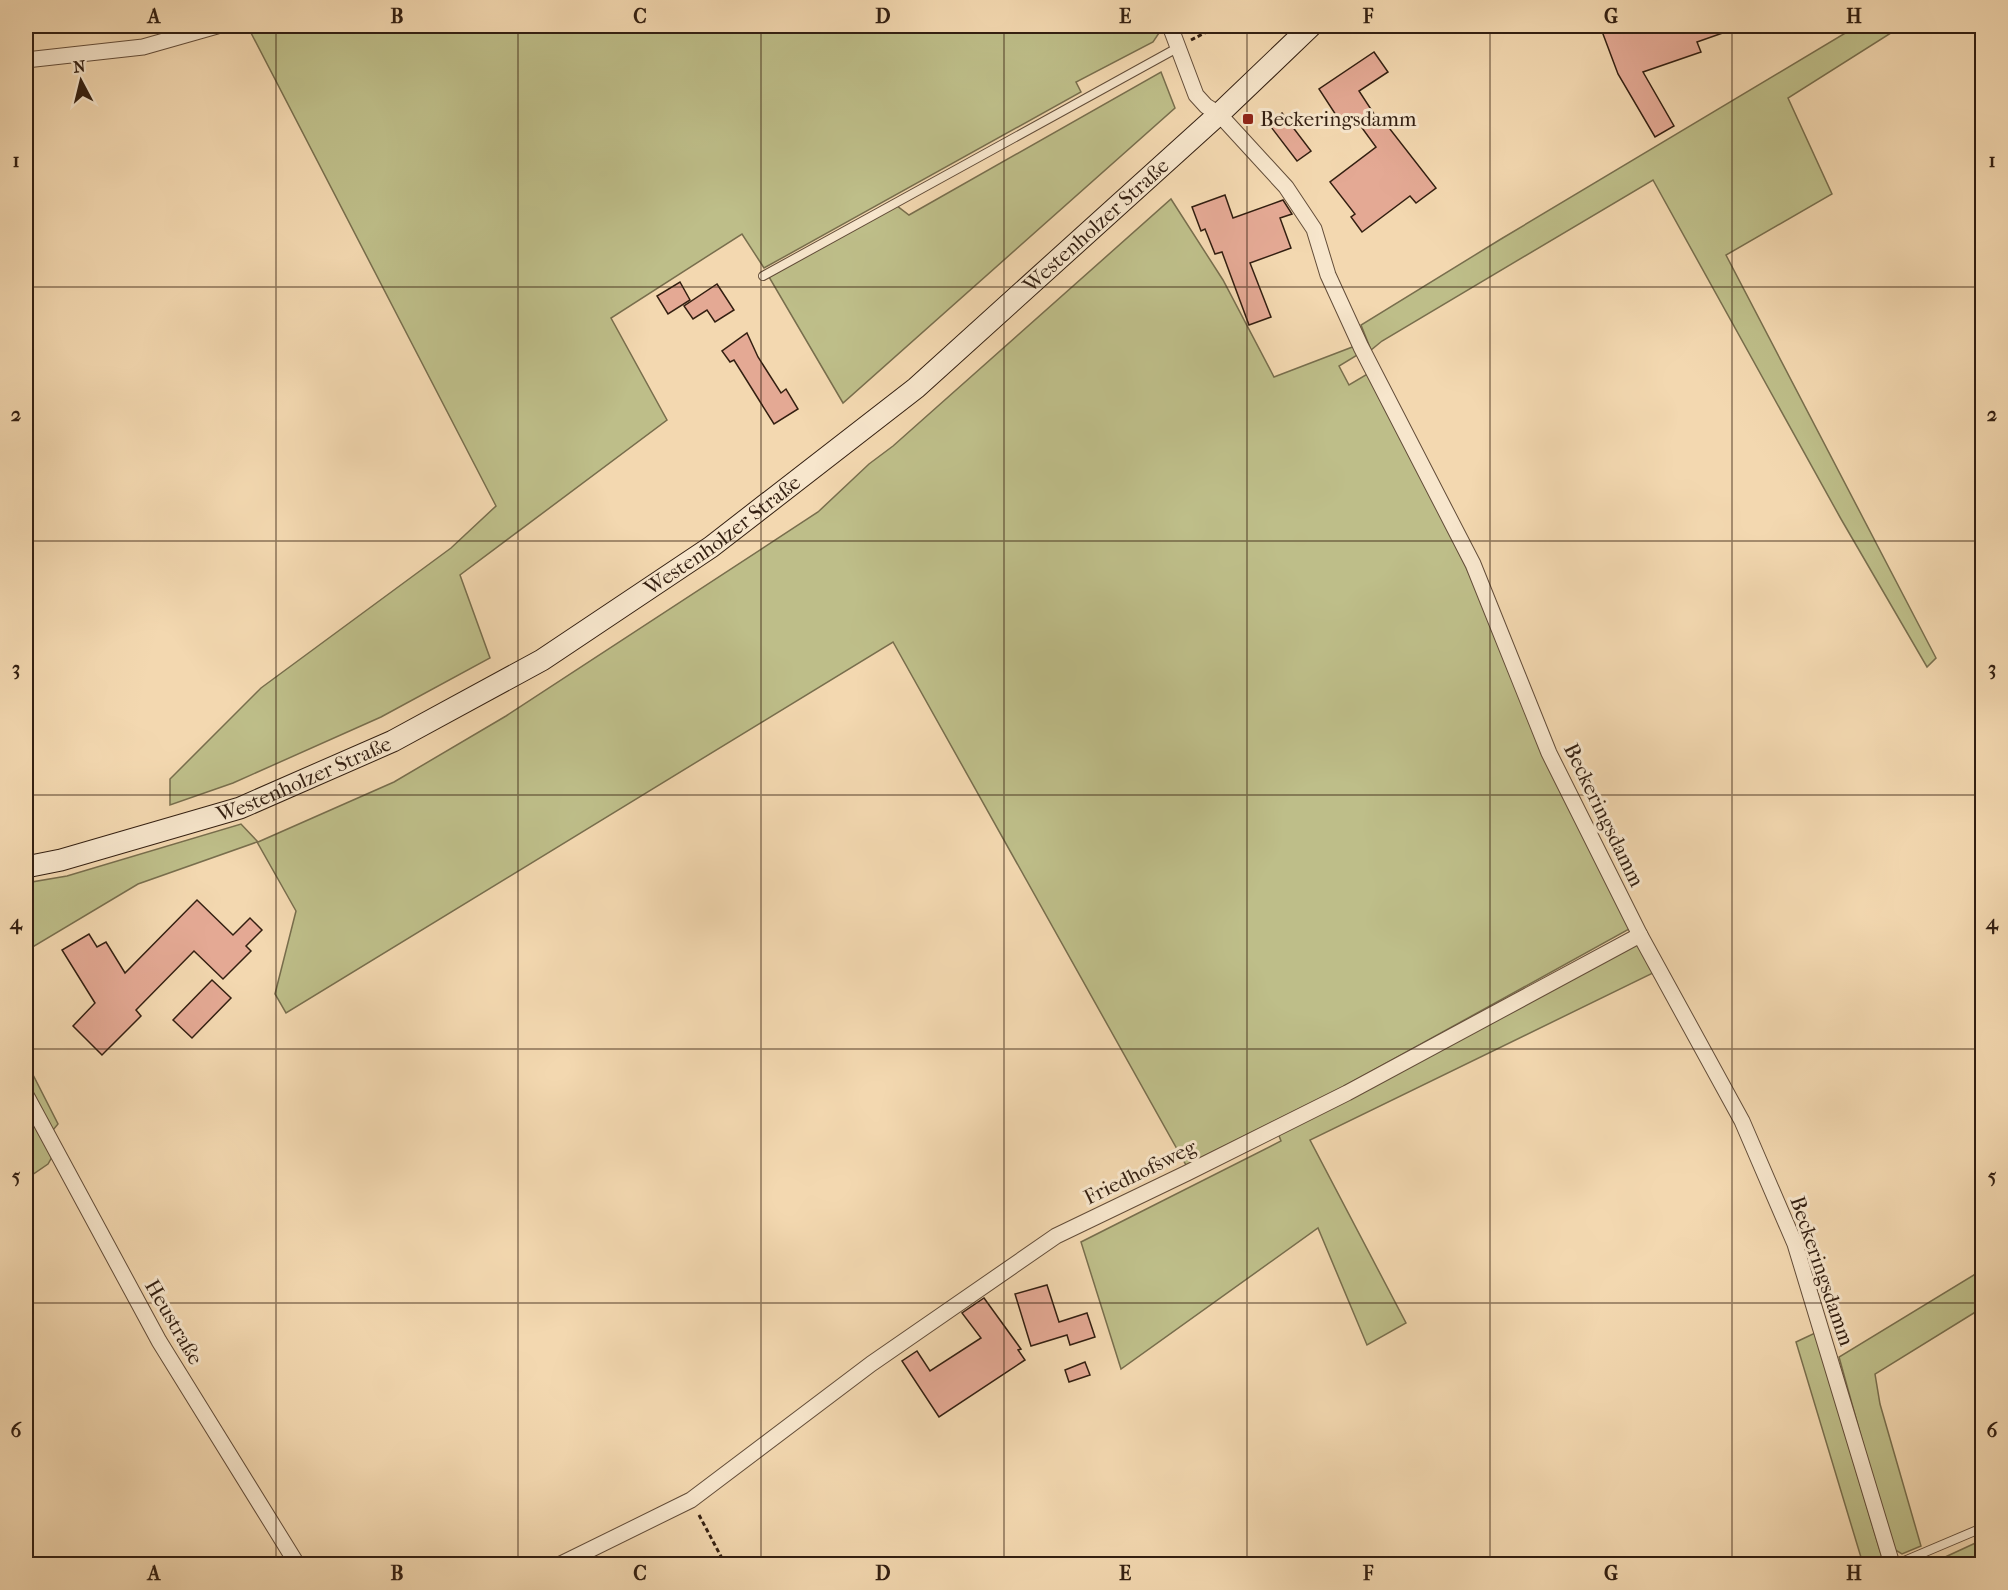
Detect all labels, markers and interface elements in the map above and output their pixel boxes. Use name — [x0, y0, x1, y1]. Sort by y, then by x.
text: A — [146, 5, 162, 28]
text: B — [390, 5, 404, 28]
text: C — [633, 5, 647, 28]
text: D — [875, 5, 891, 28]
text: E — [1119, 5, 1131, 28]
text: F — [1362, 5, 1374, 28]
text: G — [1604, 5, 1618, 28]
text: H — [1846, 5, 1862, 28]
north arrow — [51, 51, 111, 111]
text: N — [72, 56, 87, 77]
place label: Beckeringsdamm — [1260, 107, 1417, 131]
marker: Beckeringsdamm — [1241, 112, 1255, 126]
text: 1 — [12, 149, 20, 172]
text: 1 — [1988, 149, 1996, 172]
street label: Westenholzer Straße — [1018, 154, 1174, 298]
text: 2 — [11, 403, 21, 426]
text: 2 — [1987, 403, 1997, 426]
street label: Westenholzer Straße — [639, 470, 805, 601]
text: 3 — [12, 657, 20, 680]
text: 3 — [1988, 657, 1996, 680]
street label: Westenholzer Straße — [213, 731, 395, 826]
street label: Beckeringsdamm — [1559, 739, 1649, 891]
text: 4 — [9, 911, 23, 935]
text: 4 — [1985, 911, 1999, 935]
street label: Friedhofsweg — [1080, 1134, 1201, 1209]
text: 5 — [12, 1165, 21, 1188]
text: 5 — [1988, 1165, 1997, 1188]
street label: Beckeringsdamm — [1785, 1193, 1859, 1349]
street label: Heustraße — [140, 1275, 208, 1369]
text: 6 — [11, 1419, 23, 1442]
text: 6 — [1987, 1419, 1999, 1442]
text: A — [146, 1562, 162, 1585]
text: B — [390, 1562, 404, 1585]
text: C — [633, 1562, 647, 1585]
text: D — [875, 1562, 891, 1585]
text: E — [1119, 1562, 1131, 1585]
text: F — [1362, 1562, 1374, 1585]
text: G — [1604, 1562, 1618, 1585]
text: H — [1846, 1562, 1862, 1585]

